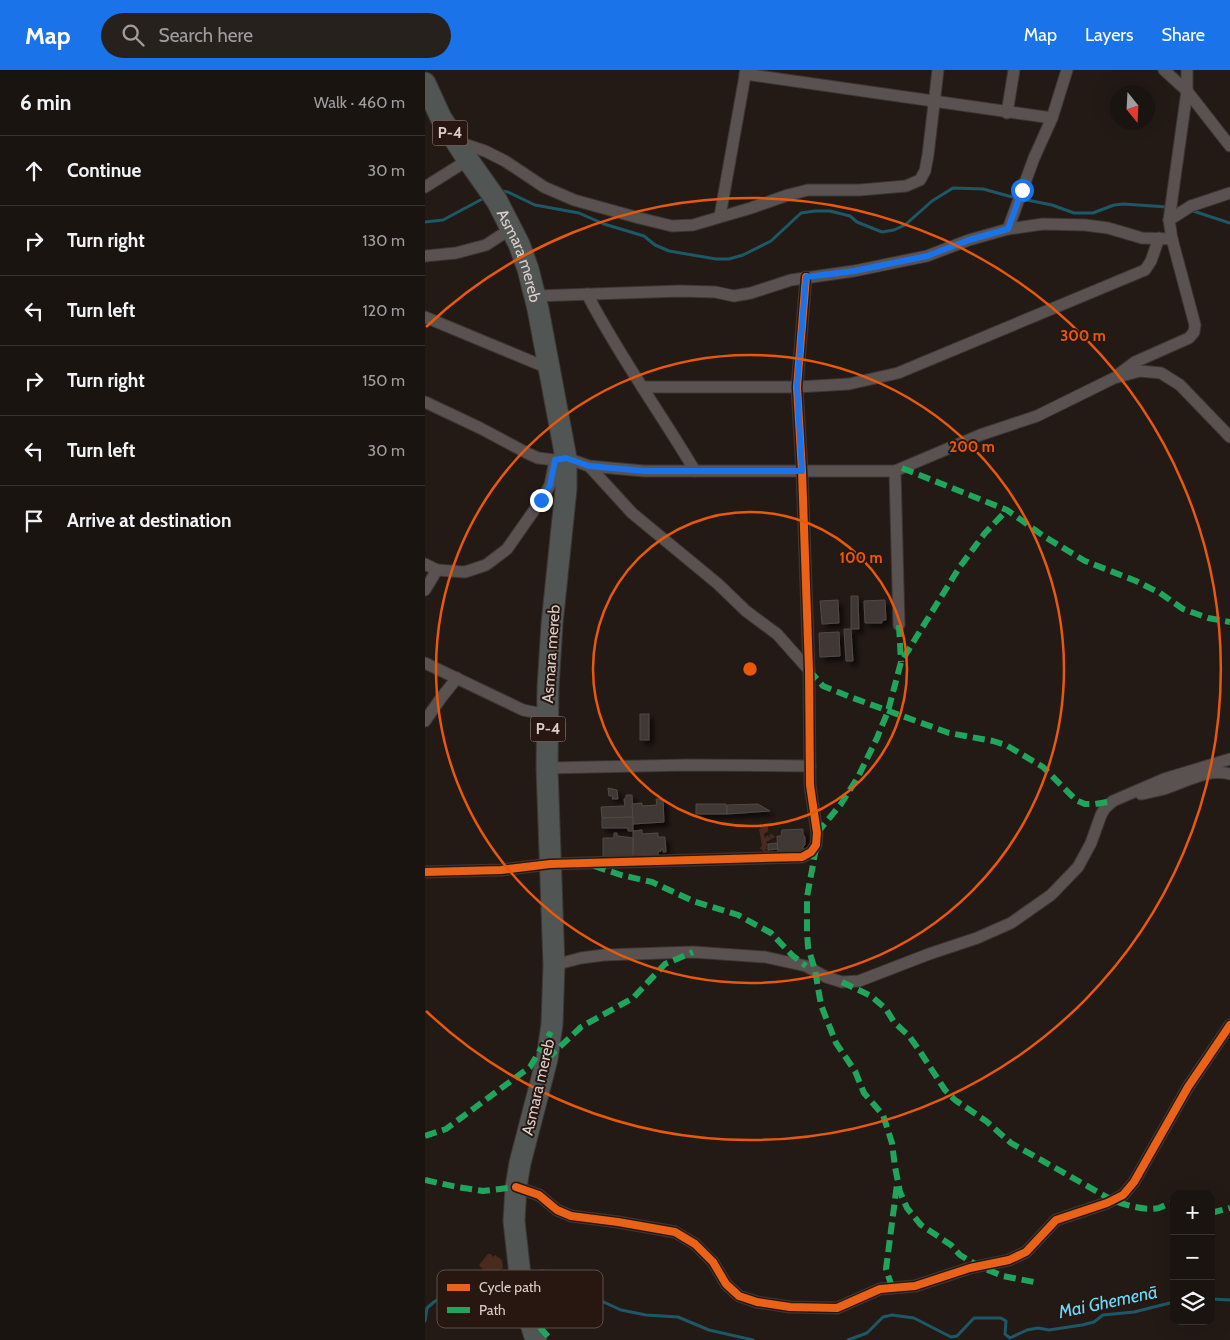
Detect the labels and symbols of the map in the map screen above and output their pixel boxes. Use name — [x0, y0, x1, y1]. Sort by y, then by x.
north arrow — [1110, 85, 1155, 130]
road number: P-4 — [433, 120, 467, 146]
route start — [1011, 179, 1034, 202]
street label: Asmara mereb — [493, 206, 545, 304]
text: 300 m — [1060, 327, 1106, 345]
text: 200 m — [949, 438, 995, 456]
route end — [530, 489, 553, 512]
text: 100 m — [839, 549, 883, 567]
street label: Asmara mereb — [538, 604, 564, 704]
centre of rings — [741, 660, 759, 678]
road number: P-4 — [531, 716, 565, 742]
street label: Asmara mereb — [518, 1037, 558, 1137]
legend — [437, 1270, 603, 1328]
text: Cycle path — [479, 1278, 541, 1296]
water label: Mai Ghemenā — [1055, 1281, 1160, 1323]
text: Path — [479, 1301, 506, 1319]

